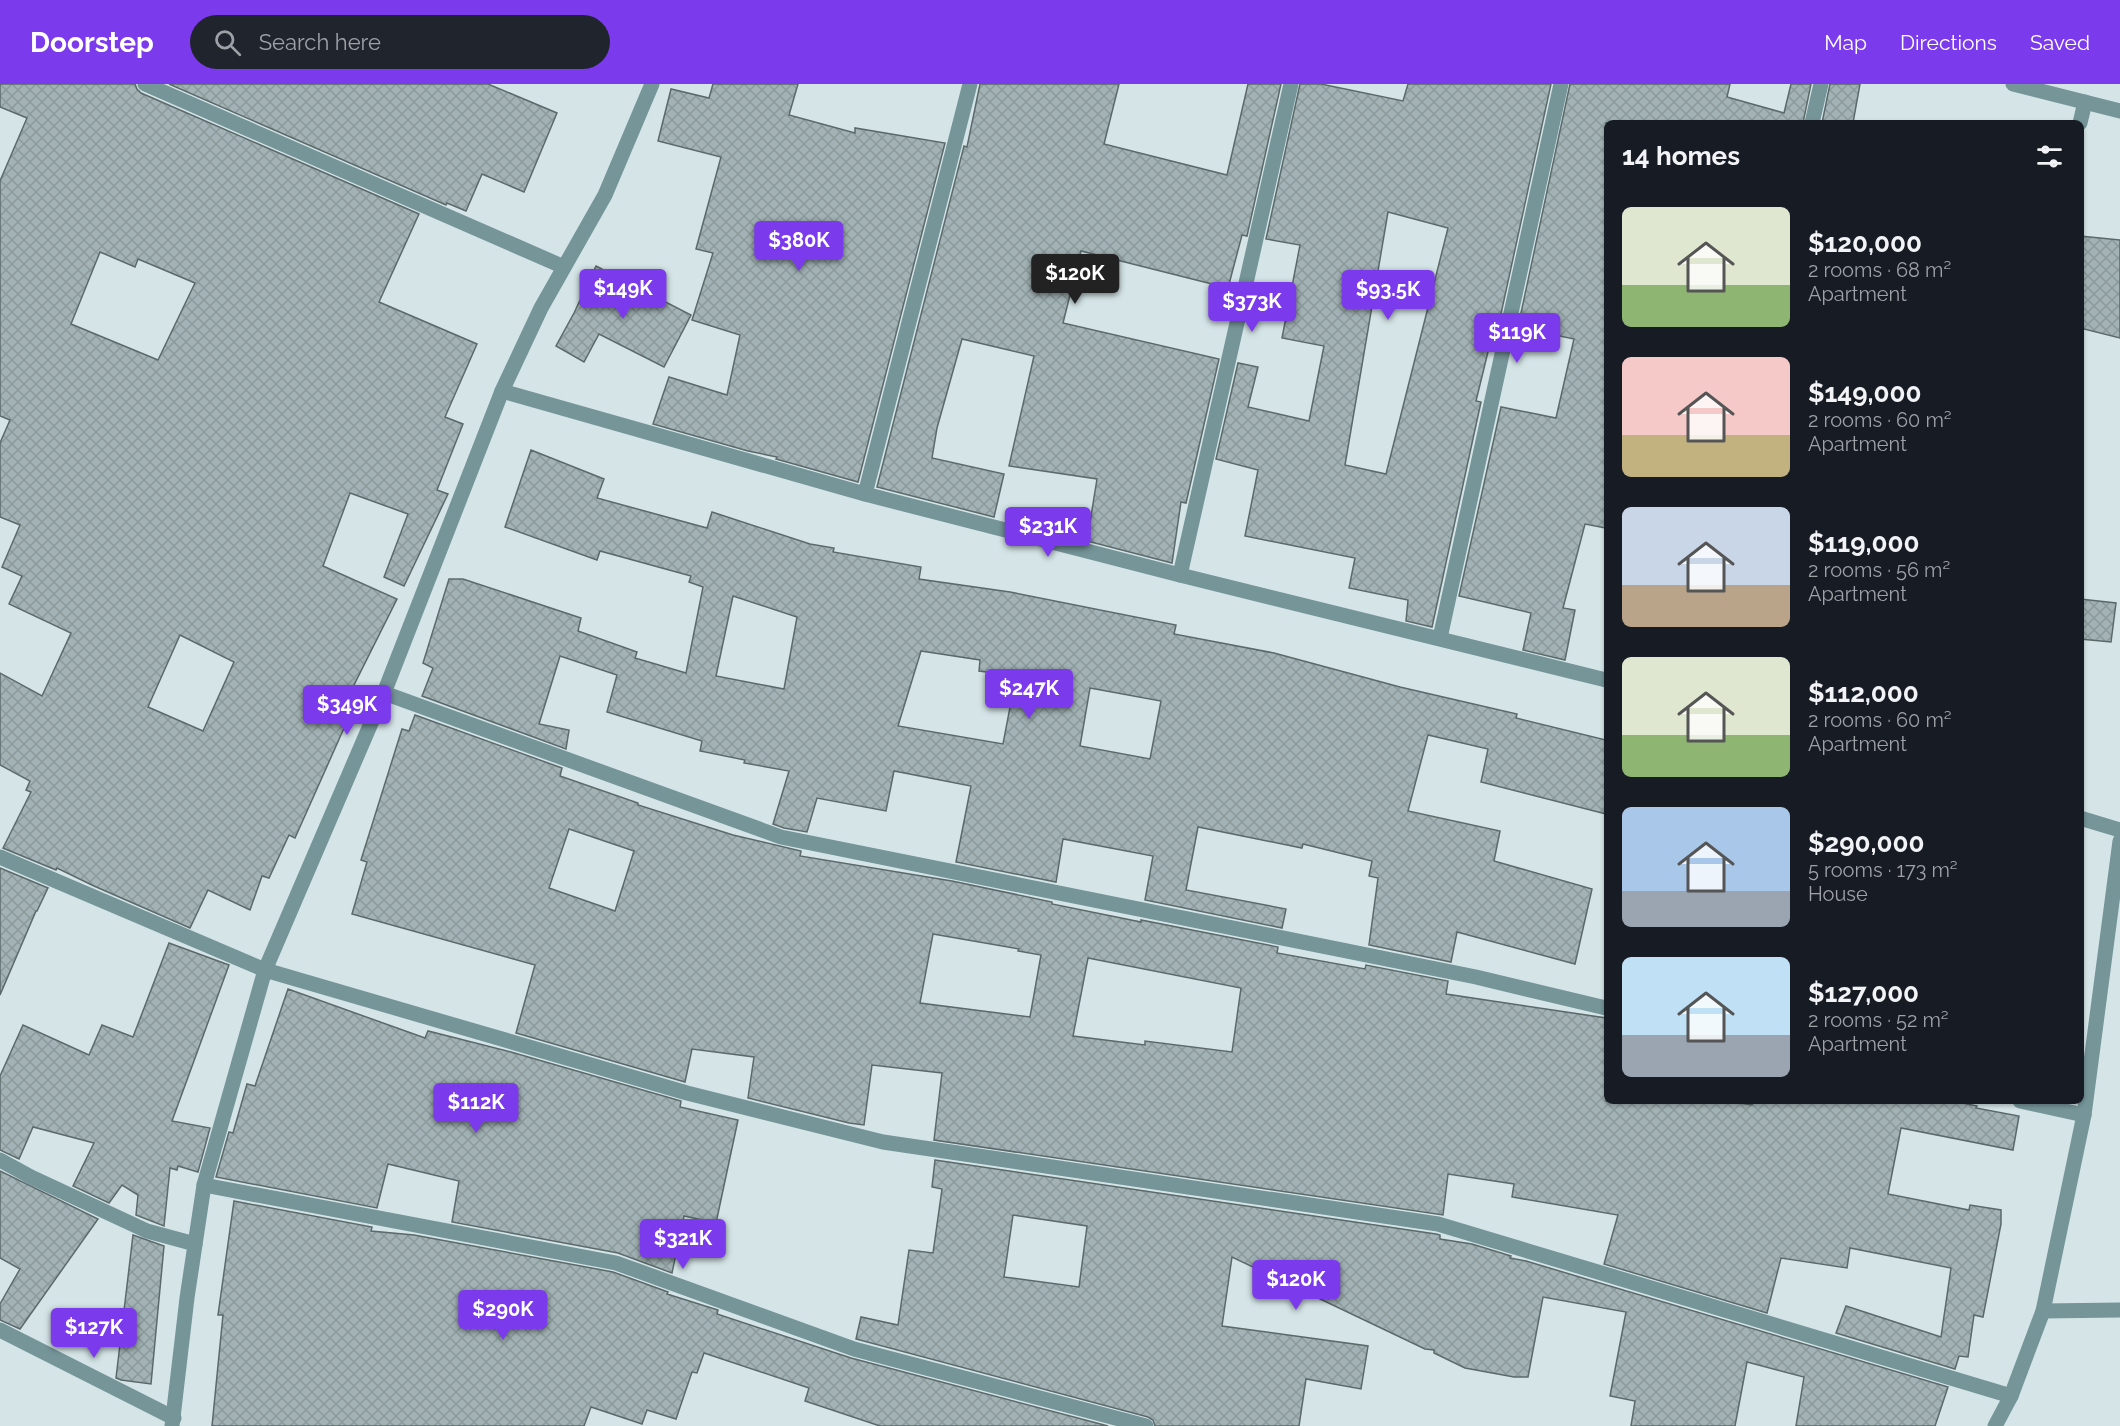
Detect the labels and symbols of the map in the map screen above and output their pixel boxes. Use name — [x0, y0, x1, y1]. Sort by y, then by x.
pin: $380K — [757, 221, 841, 272]
pin: $120K — [1033, 254, 1117, 305]
pin: $149K — [581, 269, 665, 320]
pin: $93.5K — [1339, 270, 1437, 321]
pin: $373K — [1210, 282, 1294, 333]
pin: $119K — [1475, 313, 1559, 364]
pin: $231K — [1006, 507, 1090, 558]
pin: $247K — [987, 669, 1071, 720]
pin: $349K — [305, 685, 389, 736]
pin: $112K — [434, 1083, 518, 1134]
pin: $321K — [641, 1219, 725, 1270]
pin: $120K — [1254, 1260, 1338, 1311]
pin: $290K — [461, 1290, 545, 1341]
pin: $127K — [52, 1308, 136, 1359]

